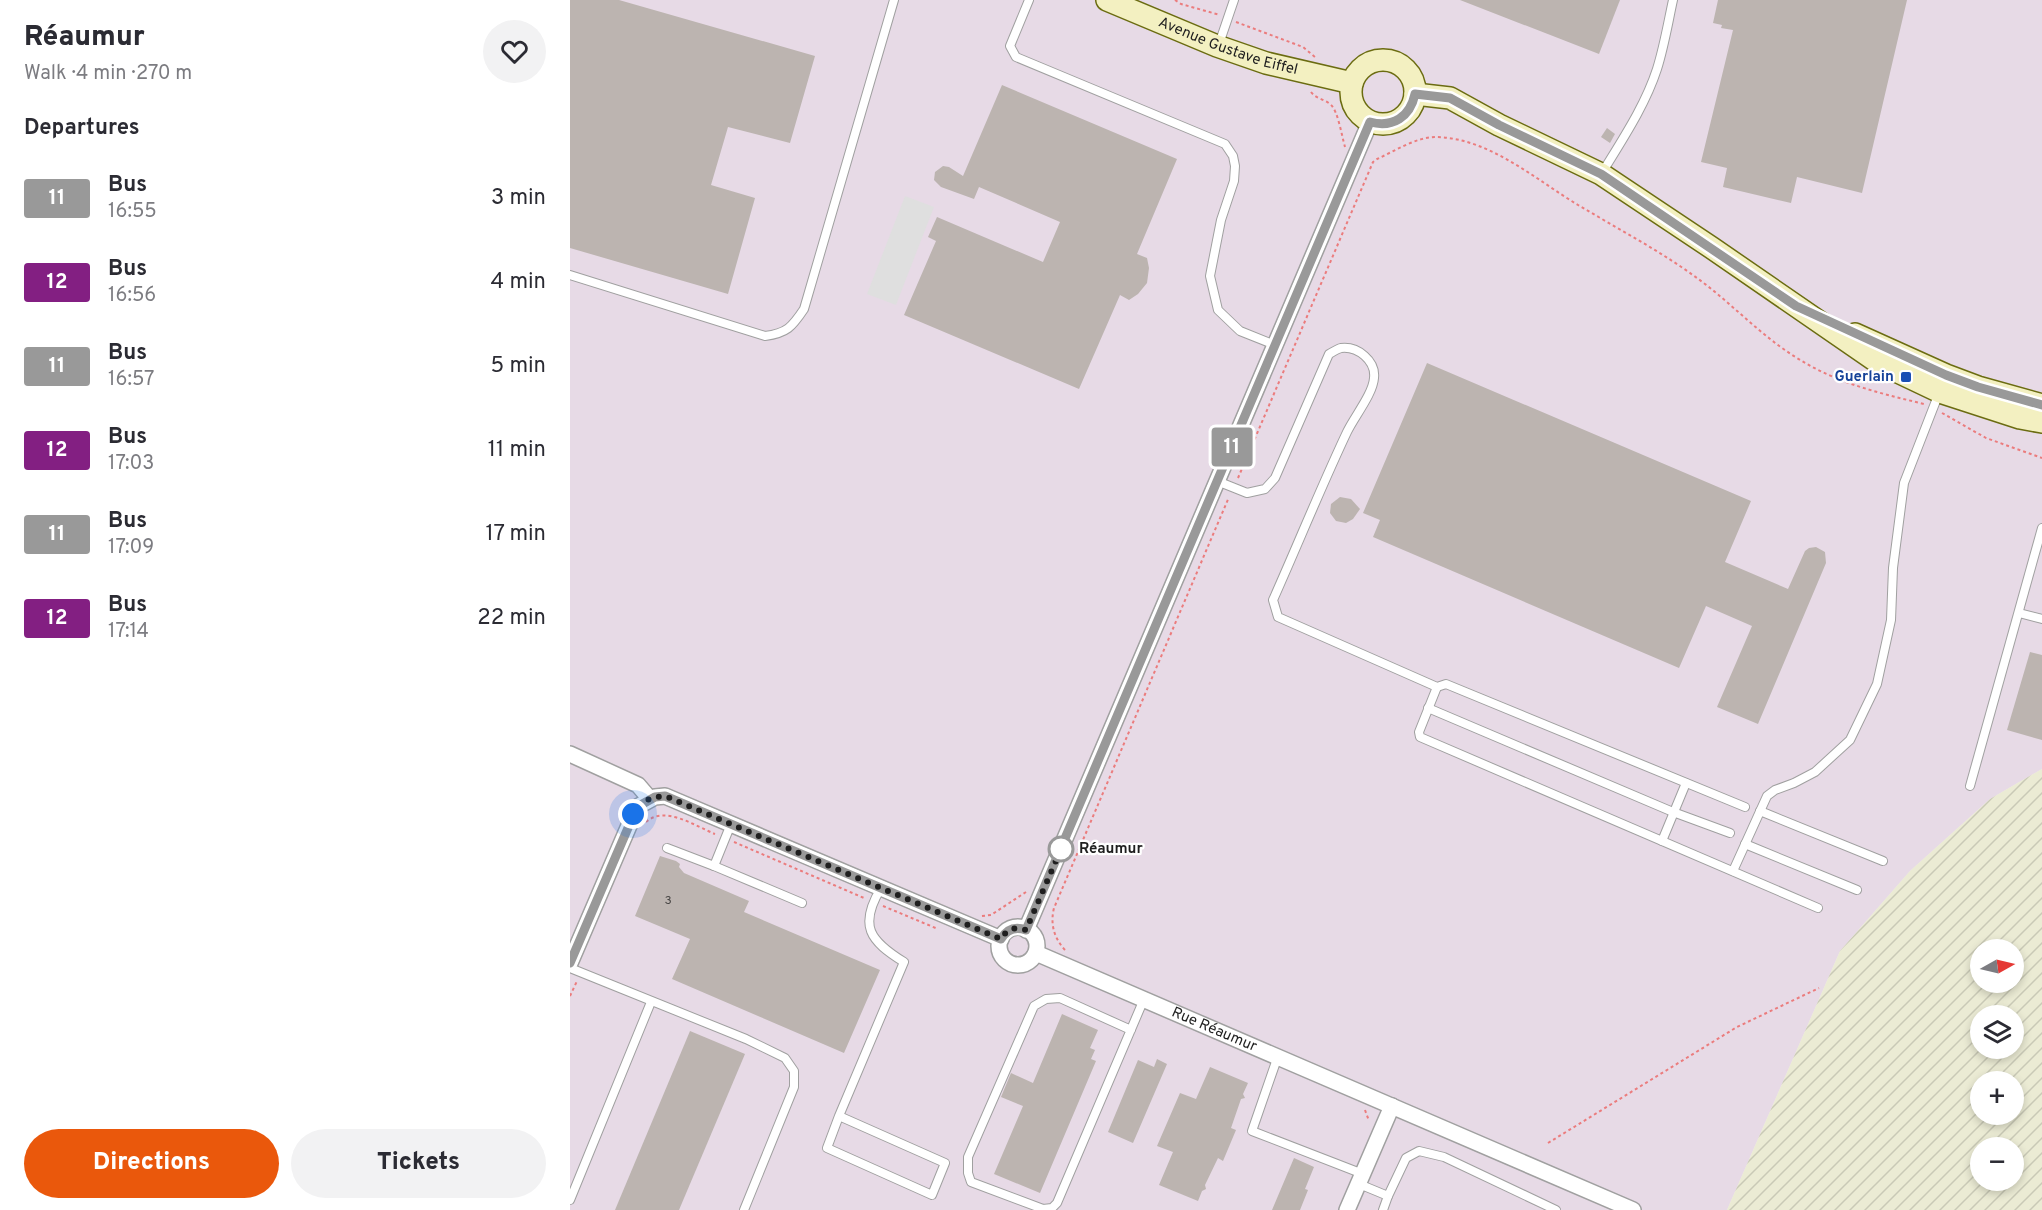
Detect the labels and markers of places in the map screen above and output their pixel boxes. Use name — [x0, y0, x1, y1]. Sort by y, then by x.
place label: Guerlain — [1835, 368, 1894, 387]
marker: Guerlain — [1899, 370, 1913, 384]
marker: Réaumur — [1048, 836, 1074, 862]
place label: Réaumur — [1079, 840, 1144, 859]

